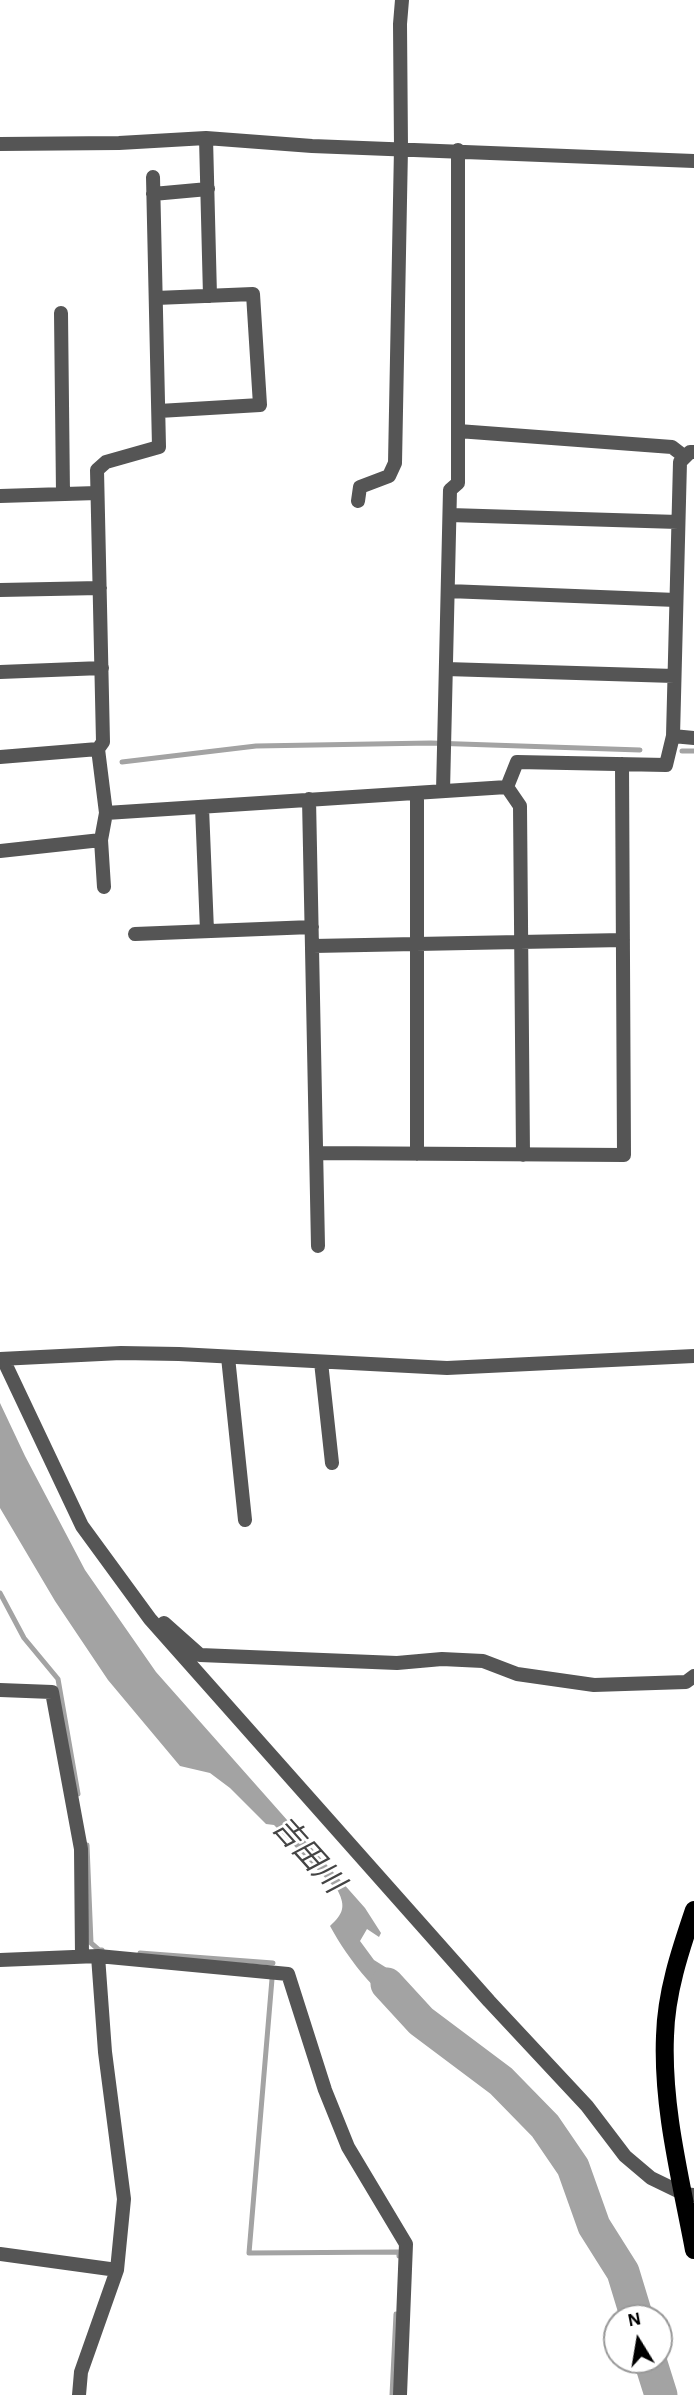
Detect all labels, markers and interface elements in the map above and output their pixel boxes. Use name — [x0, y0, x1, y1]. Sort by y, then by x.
water label: 吉田川 — [265, 1810, 351, 1900]
north arrow — [603, 2304, 673, 2374]
text: N — [626, 2309, 643, 2330]

